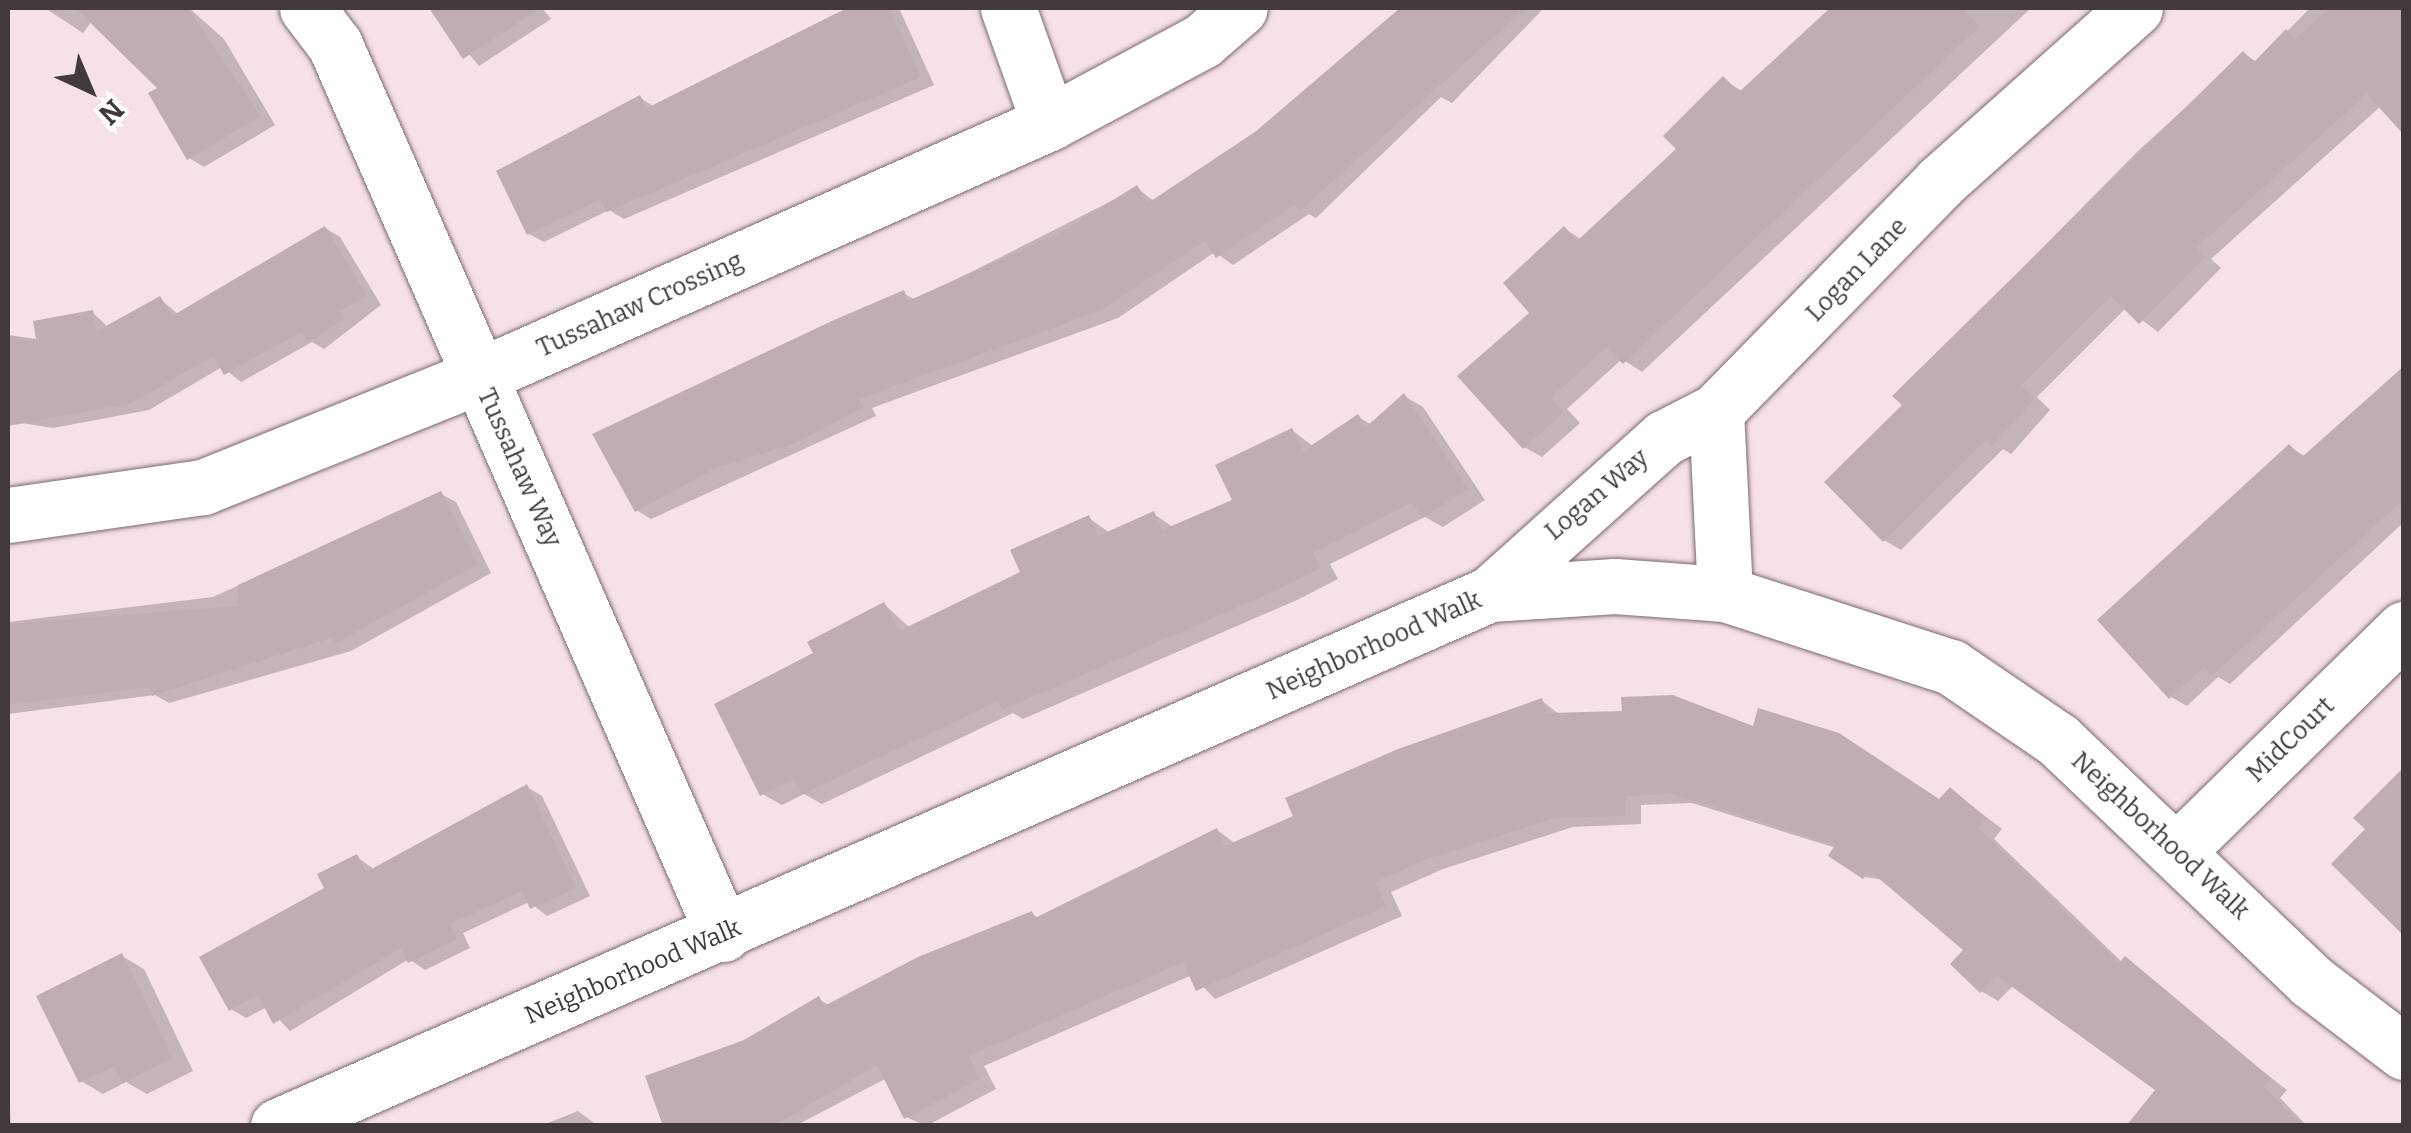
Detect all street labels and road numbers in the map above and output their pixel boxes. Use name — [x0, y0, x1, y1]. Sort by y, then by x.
street label: Logan Lane — [1800, 212, 1914, 328]
street label: Tussahaw Crossing — [532, 246, 748, 364]
street label: Tussahaw Way — [471, 384, 567, 552]
street label: Logan Way — [1539, 443, 1655, 547]
street label: Neighborhood Walk — [1262, 585, 1486, 707]
street label: MidCourt — [2241, 691, 2341, 789]
street label: Neighborhood Walk — [2065, 746, 2255, 926]
street label: Neighborhood Walk — [520, 913, 746, 1031]

